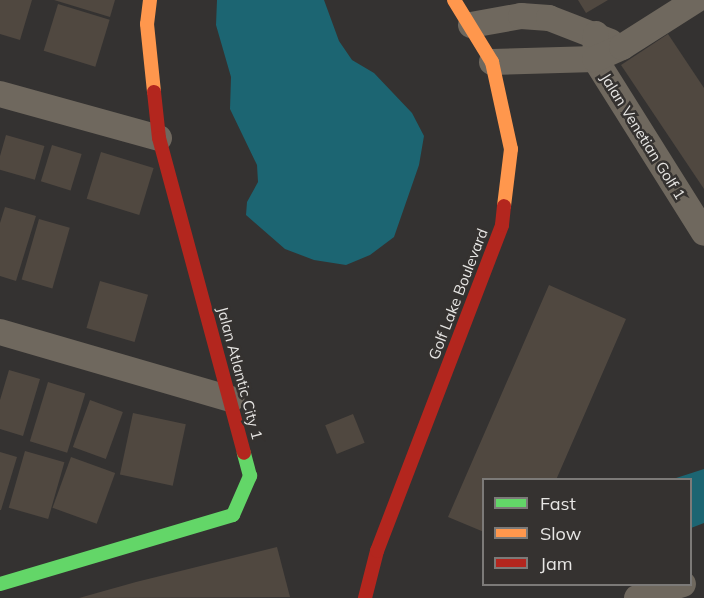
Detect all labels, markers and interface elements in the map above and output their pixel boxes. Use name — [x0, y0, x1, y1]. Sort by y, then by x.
street label: Jalan Venetian Golf 1 — [597, 70, 689, 202]
street label: Golf Lake Boulevard — [425, 226, 491, 362]
street label: Jalan Atlantic City 1 — [214, 305, 266, 441]
legend — [482, 478, 692, 586]
text: Fast — [540, 492, 576, 515]
text: Slow — [540, 522, 581, 545]
text: Jam — [540, 552, 573, 575]

